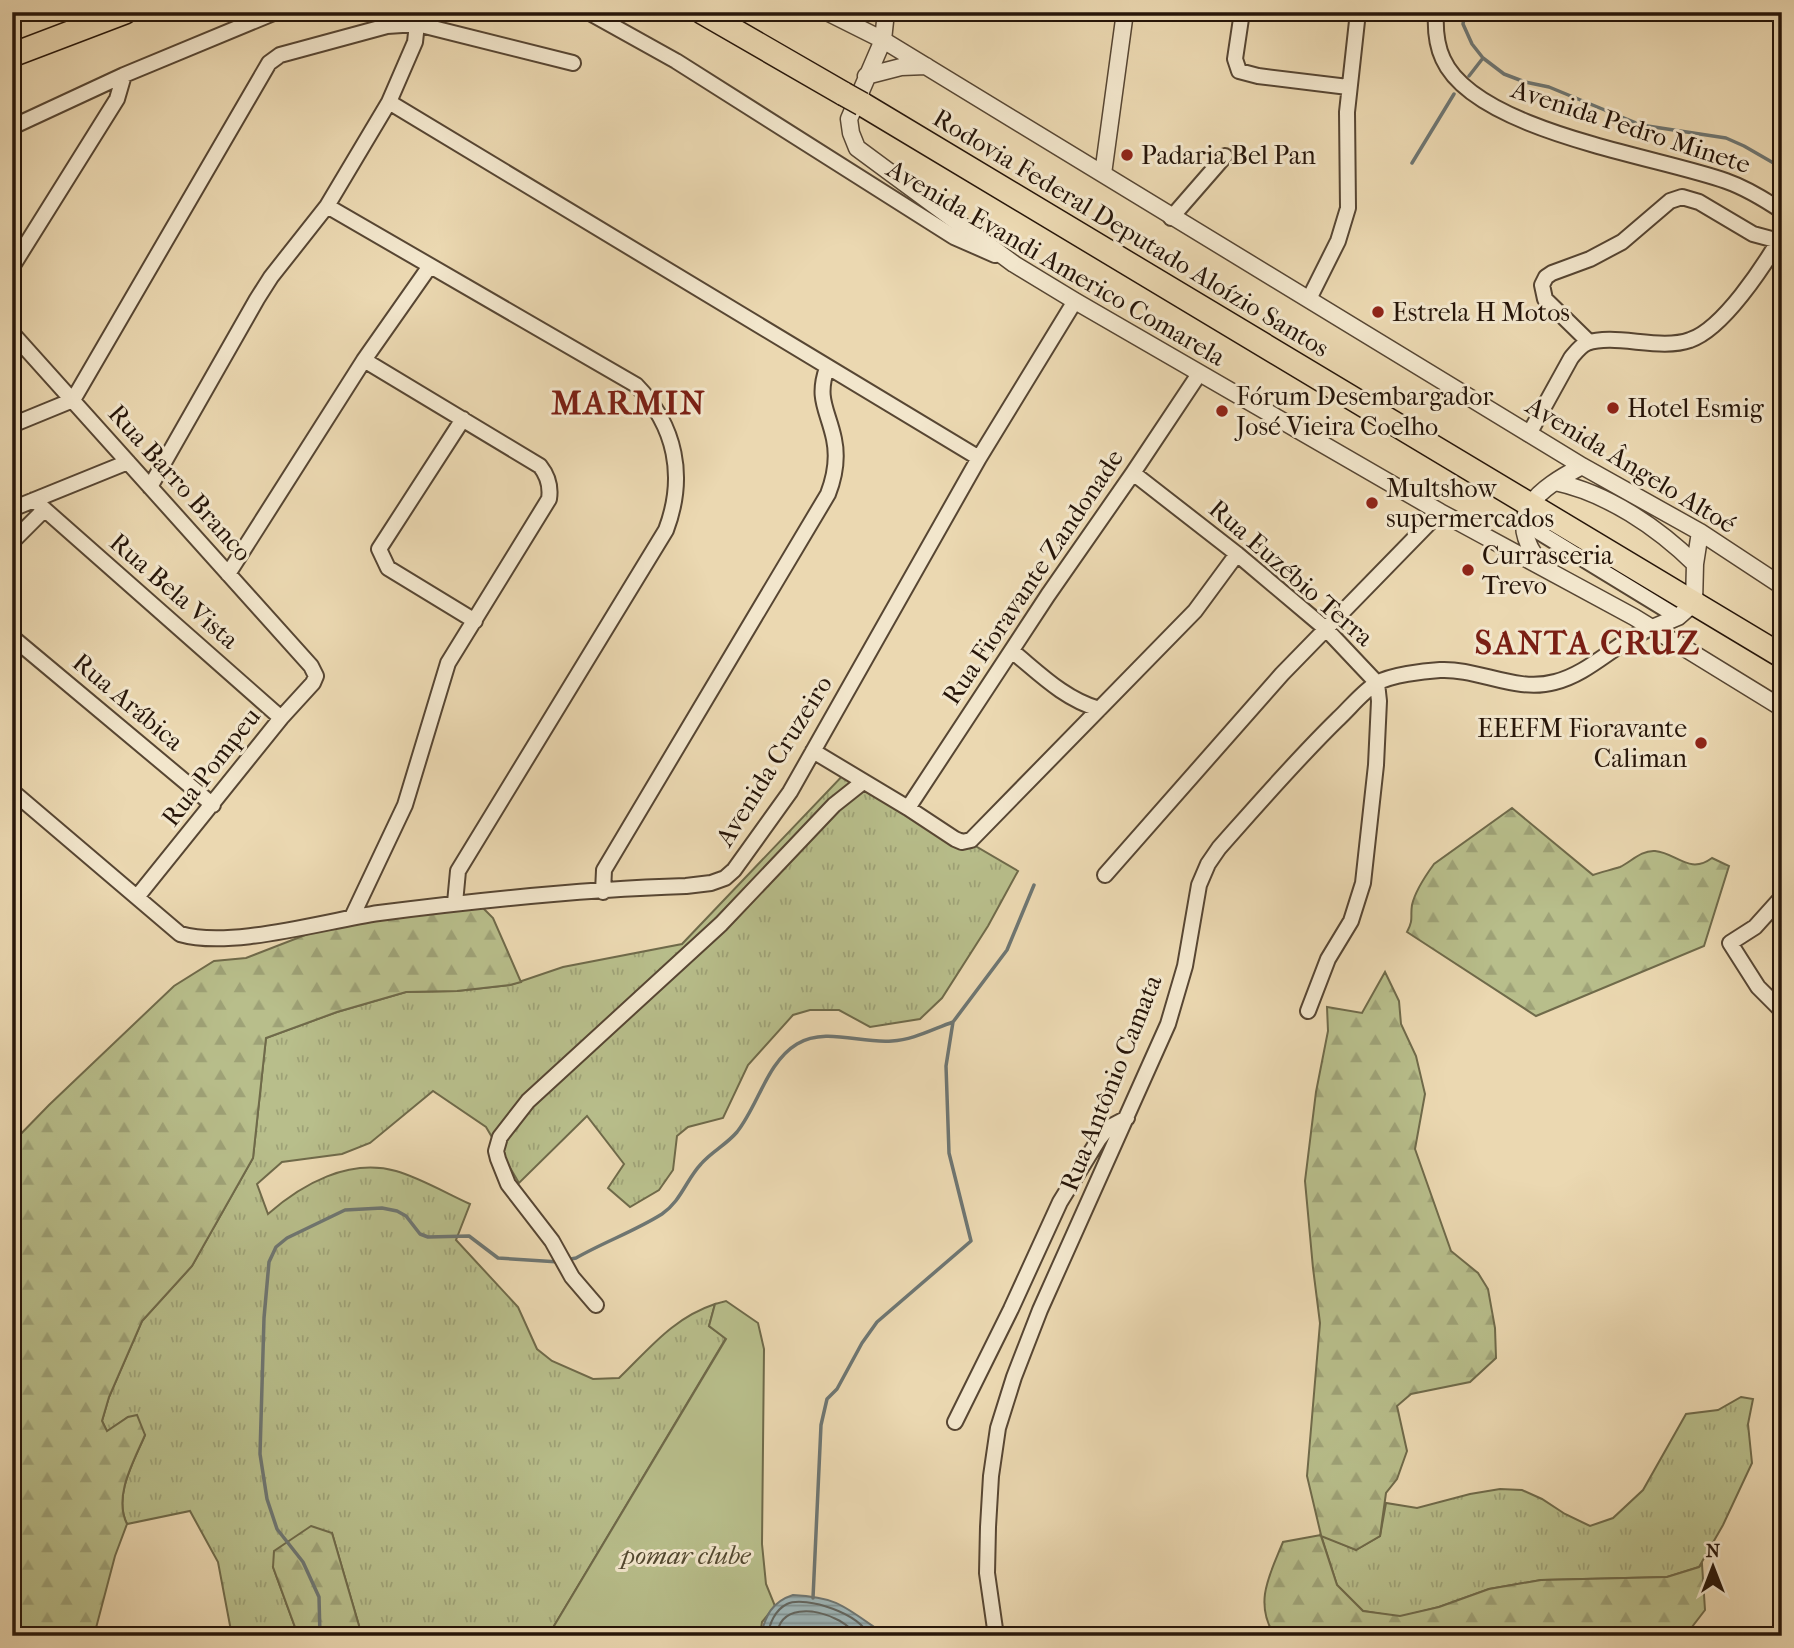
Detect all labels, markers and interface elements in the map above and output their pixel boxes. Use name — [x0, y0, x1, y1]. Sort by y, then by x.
street label: Avenida Pedro Minete — [1507, 73, 1754, 180]
street label: Rodovia Federal Deputado Aloízio Santos — [927, 102, 1335, 364]
place label: Padaria Bel Pan — [1141, 140, 1316, 171]
marker: Padaria Bel Pan — [1119, 147, 1135, 163]
street label: Avenida Evandi Americo Comarela — [880, 153, 1232, 373]
place label: Estrela H Motos — [1392, 297, 1570, 328]
marker: Estrela H Motos — [1370, 304, 1386, 320]
place label: Fórum Desembargador José Vieira Coelho — [1234, 381, 1493, 442]
district label: MARMIN — [551, 384, 707, 423]
street label: Avenida Ângelo Altoé — [1519, 389, 1742, 540]
place label: Hotel Esmig — [1627, 393, 1765, 424]
street label: Rua Barro Branco — [102, 398, 258, 568]
marker: Hotel Esmig — [1605, 400, 1621, 416]
marker: Fórum Desembargador José Vieira Coelho — [1214, 403, 1230, 419]
street label: Rua Fioravante Zandonade — [936, 443, 1130, 710]
place label: Multshow supermercados — [1386, 473, 1554, 534]
street label: Rua Euzébio Terra — [1202, 493, 1380, 653]
marker: Multshow supermercados — [1364, 495, 1380, 511]
street label: Rua Bela Vista — [103, 527, 246, 656]
place label: Currasceria Trevo — [1482, 540, 1614, 601]
marker: Currasceria Trevo — [1460, 562, 1476, 578]
district label: SANTA CRUZ — [1475, 624, 1701, 663]
street label: Rua Arábica — [66, 647, 190, 758]
street label: Avenida Cruzeiro — [709, 670, 839, 853]
street label: Rua Pompeu — [155, 701, 267, 833]
place label: EEEFM Fioravante Caliman — [1477, 713, 1687, 774]
marker: EEEFM Fioravante Caliman — [1693, 735, 1709, 751]
street label: Rua Antônio Camata — [1053, 969, 1169, 1196]
north arrow — [1678, 1532, 1748, 1602]
park label: pomar clube — [617, 1540, 752, 1571]
text: N — [1706, 1540, 1721, 1562]

